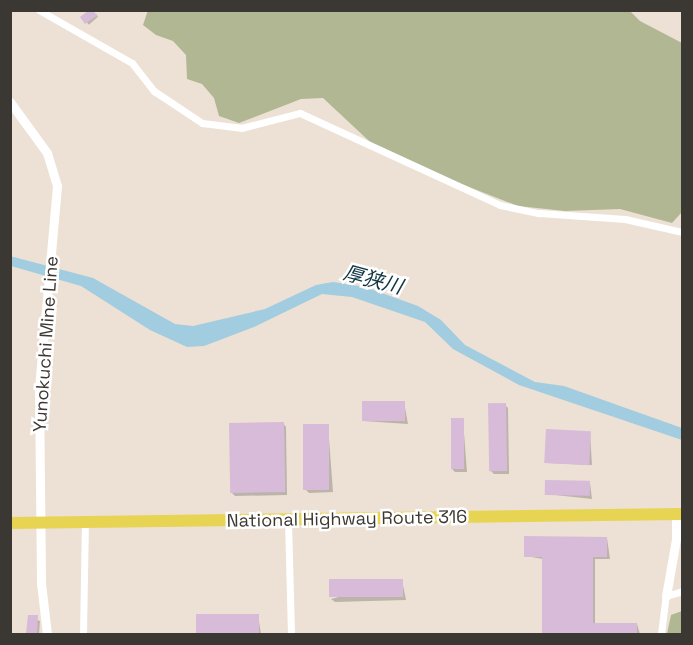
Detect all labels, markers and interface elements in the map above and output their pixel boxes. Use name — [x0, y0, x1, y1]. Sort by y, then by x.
street label: Yunokuchi Mine Line — [29, 255, 63, 433]
water label: 厚狭川 — [341, 261, 405, 299]
street label: National Highway Route 316 — [227, 506, 467, 532]

